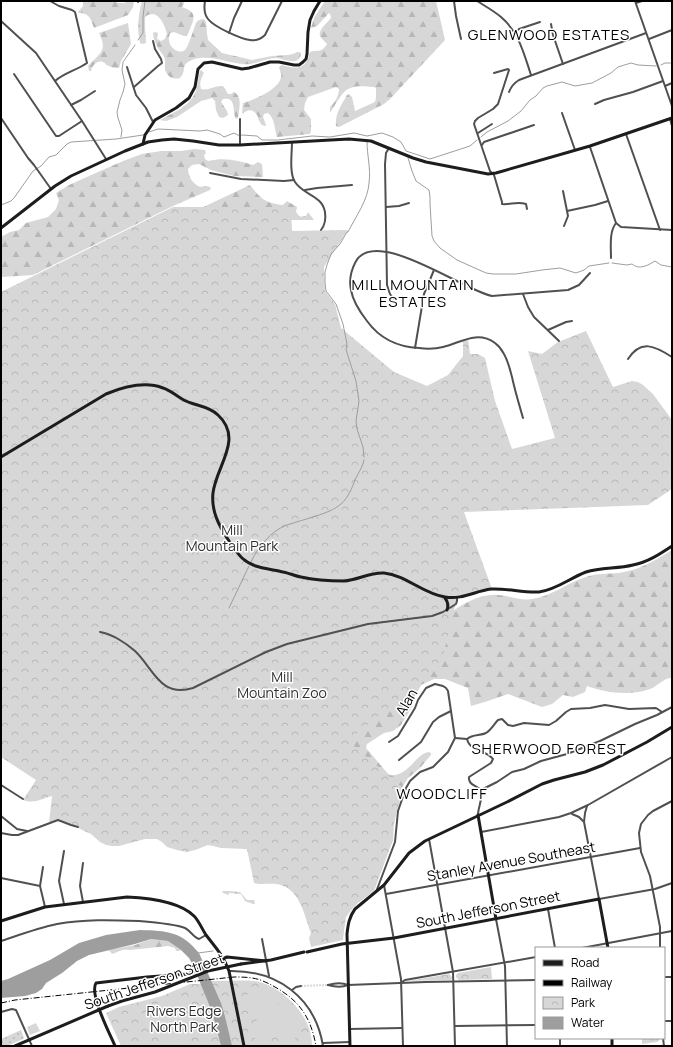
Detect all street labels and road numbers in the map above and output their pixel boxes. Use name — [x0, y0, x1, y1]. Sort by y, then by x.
street label: Alan — [391, 685, 421, 719]
street label: Stanley Avenue Southeast — [425, 837, 597, 885]
street label: South Jefferson Street — [414, 886, 562, 932]
street label: South Jefferson Street — [82, 948, 227, 1014]

